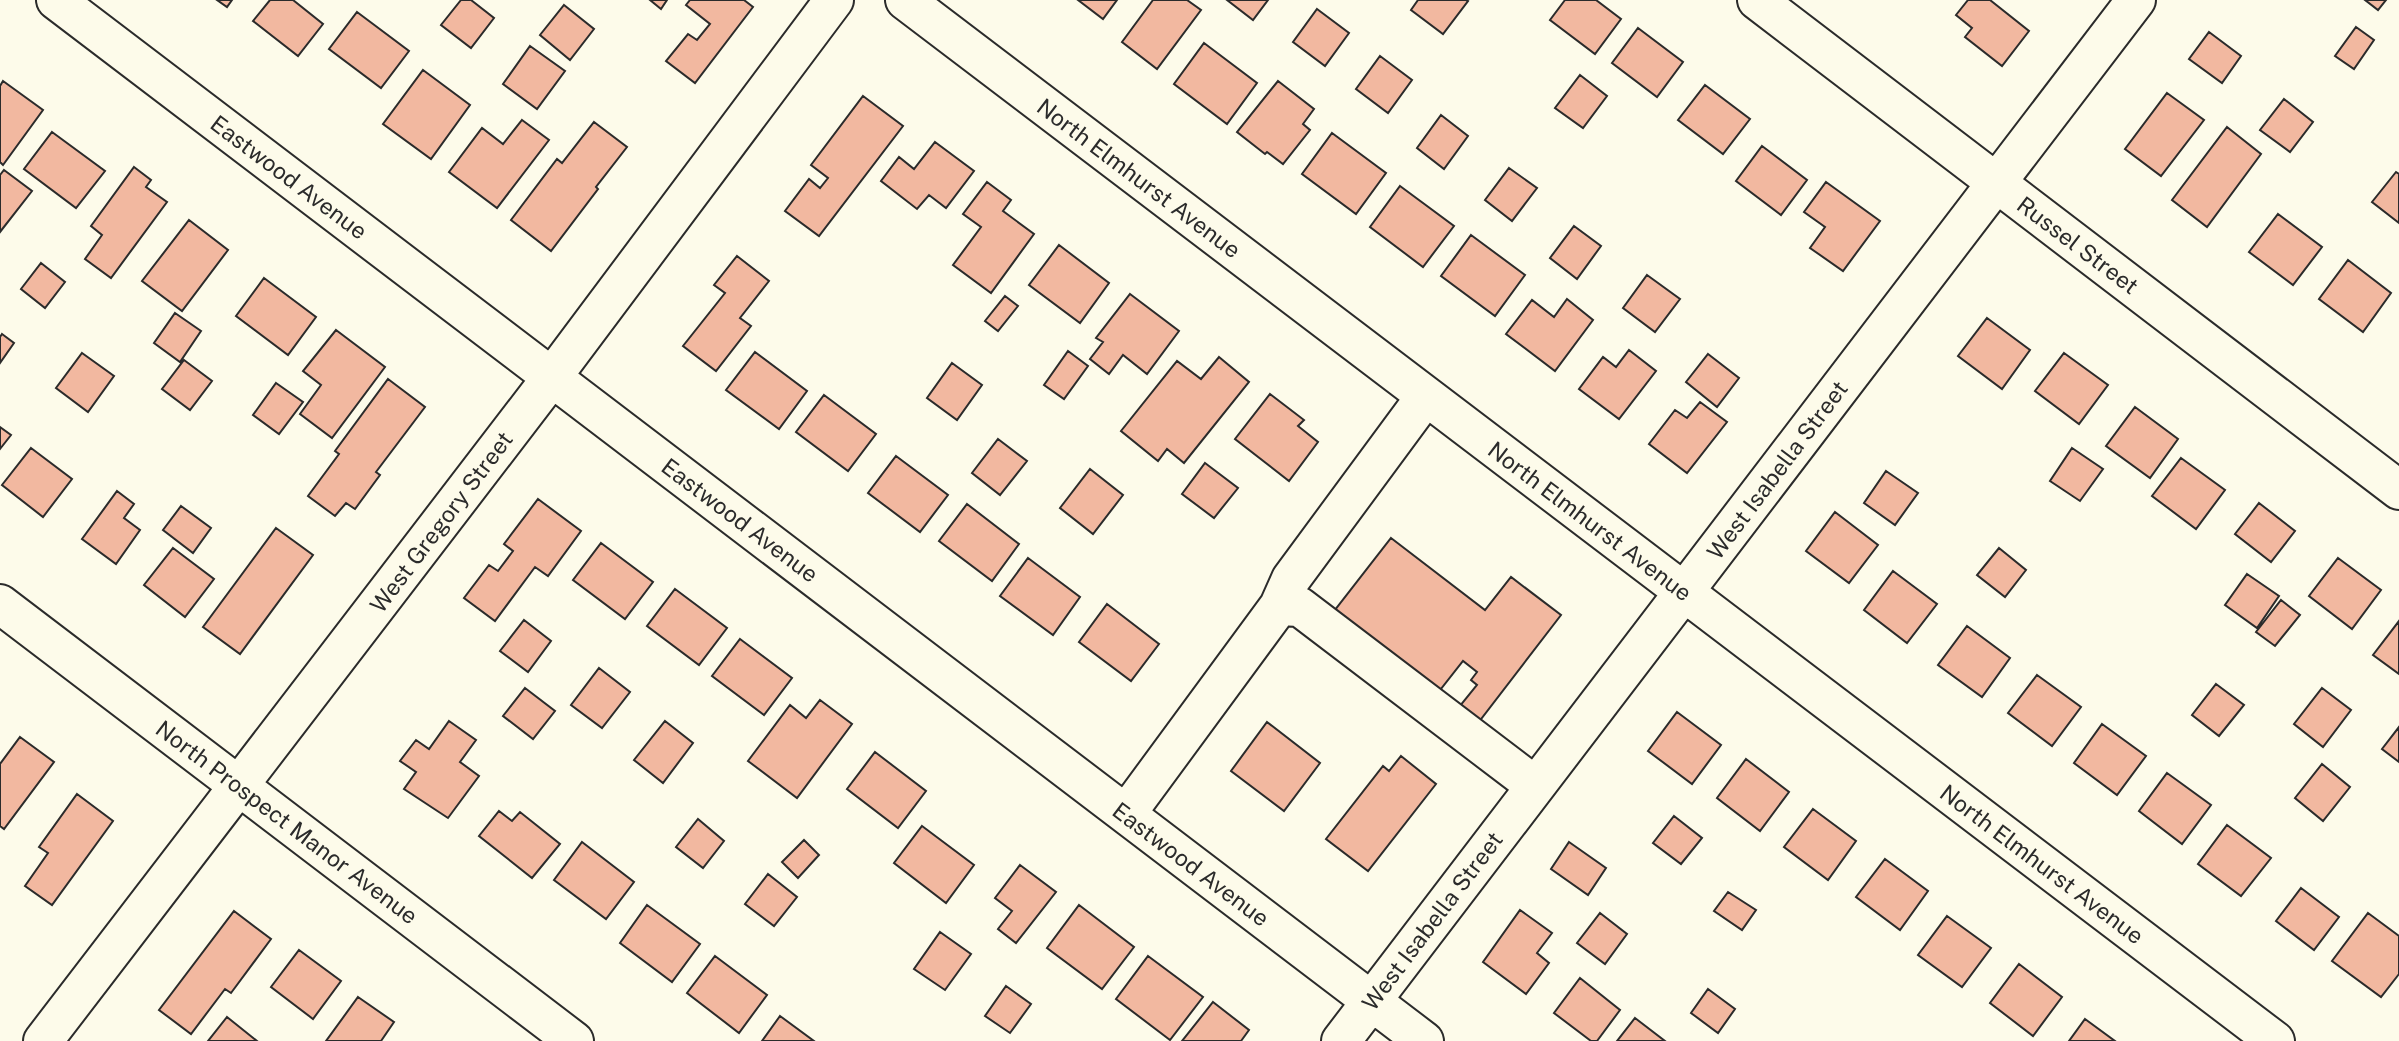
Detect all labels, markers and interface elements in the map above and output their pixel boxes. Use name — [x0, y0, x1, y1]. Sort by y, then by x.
street label: North Elmhurst Avenue — [1032, 93, 1246, 263]
street label: Eastwood Avenue — [205, 109, 373, 245]
street label: Russel Street — [2012, 191, 2144, 299]
street label: West Isabella Street — [1701, 375, 1853, 565]
street label: West Gregory Street — [364, 426, 518, 618]
street label: North Elmhurst Avenue — [1483, 436, 1697, 606]
street label: Eastwood Avenue — [656, 452, 824, 588]
street label: North Prospect Manor Avenue — [151, 715, 423, 929]
street label: North Elmhurst Avenue — [1935, 779, 2149, 949]
street label: Eastwood Avenue — [1107, 796, 1275, 932]
street label: West Isabella Street — [1356, 826, 1508, 1016]

